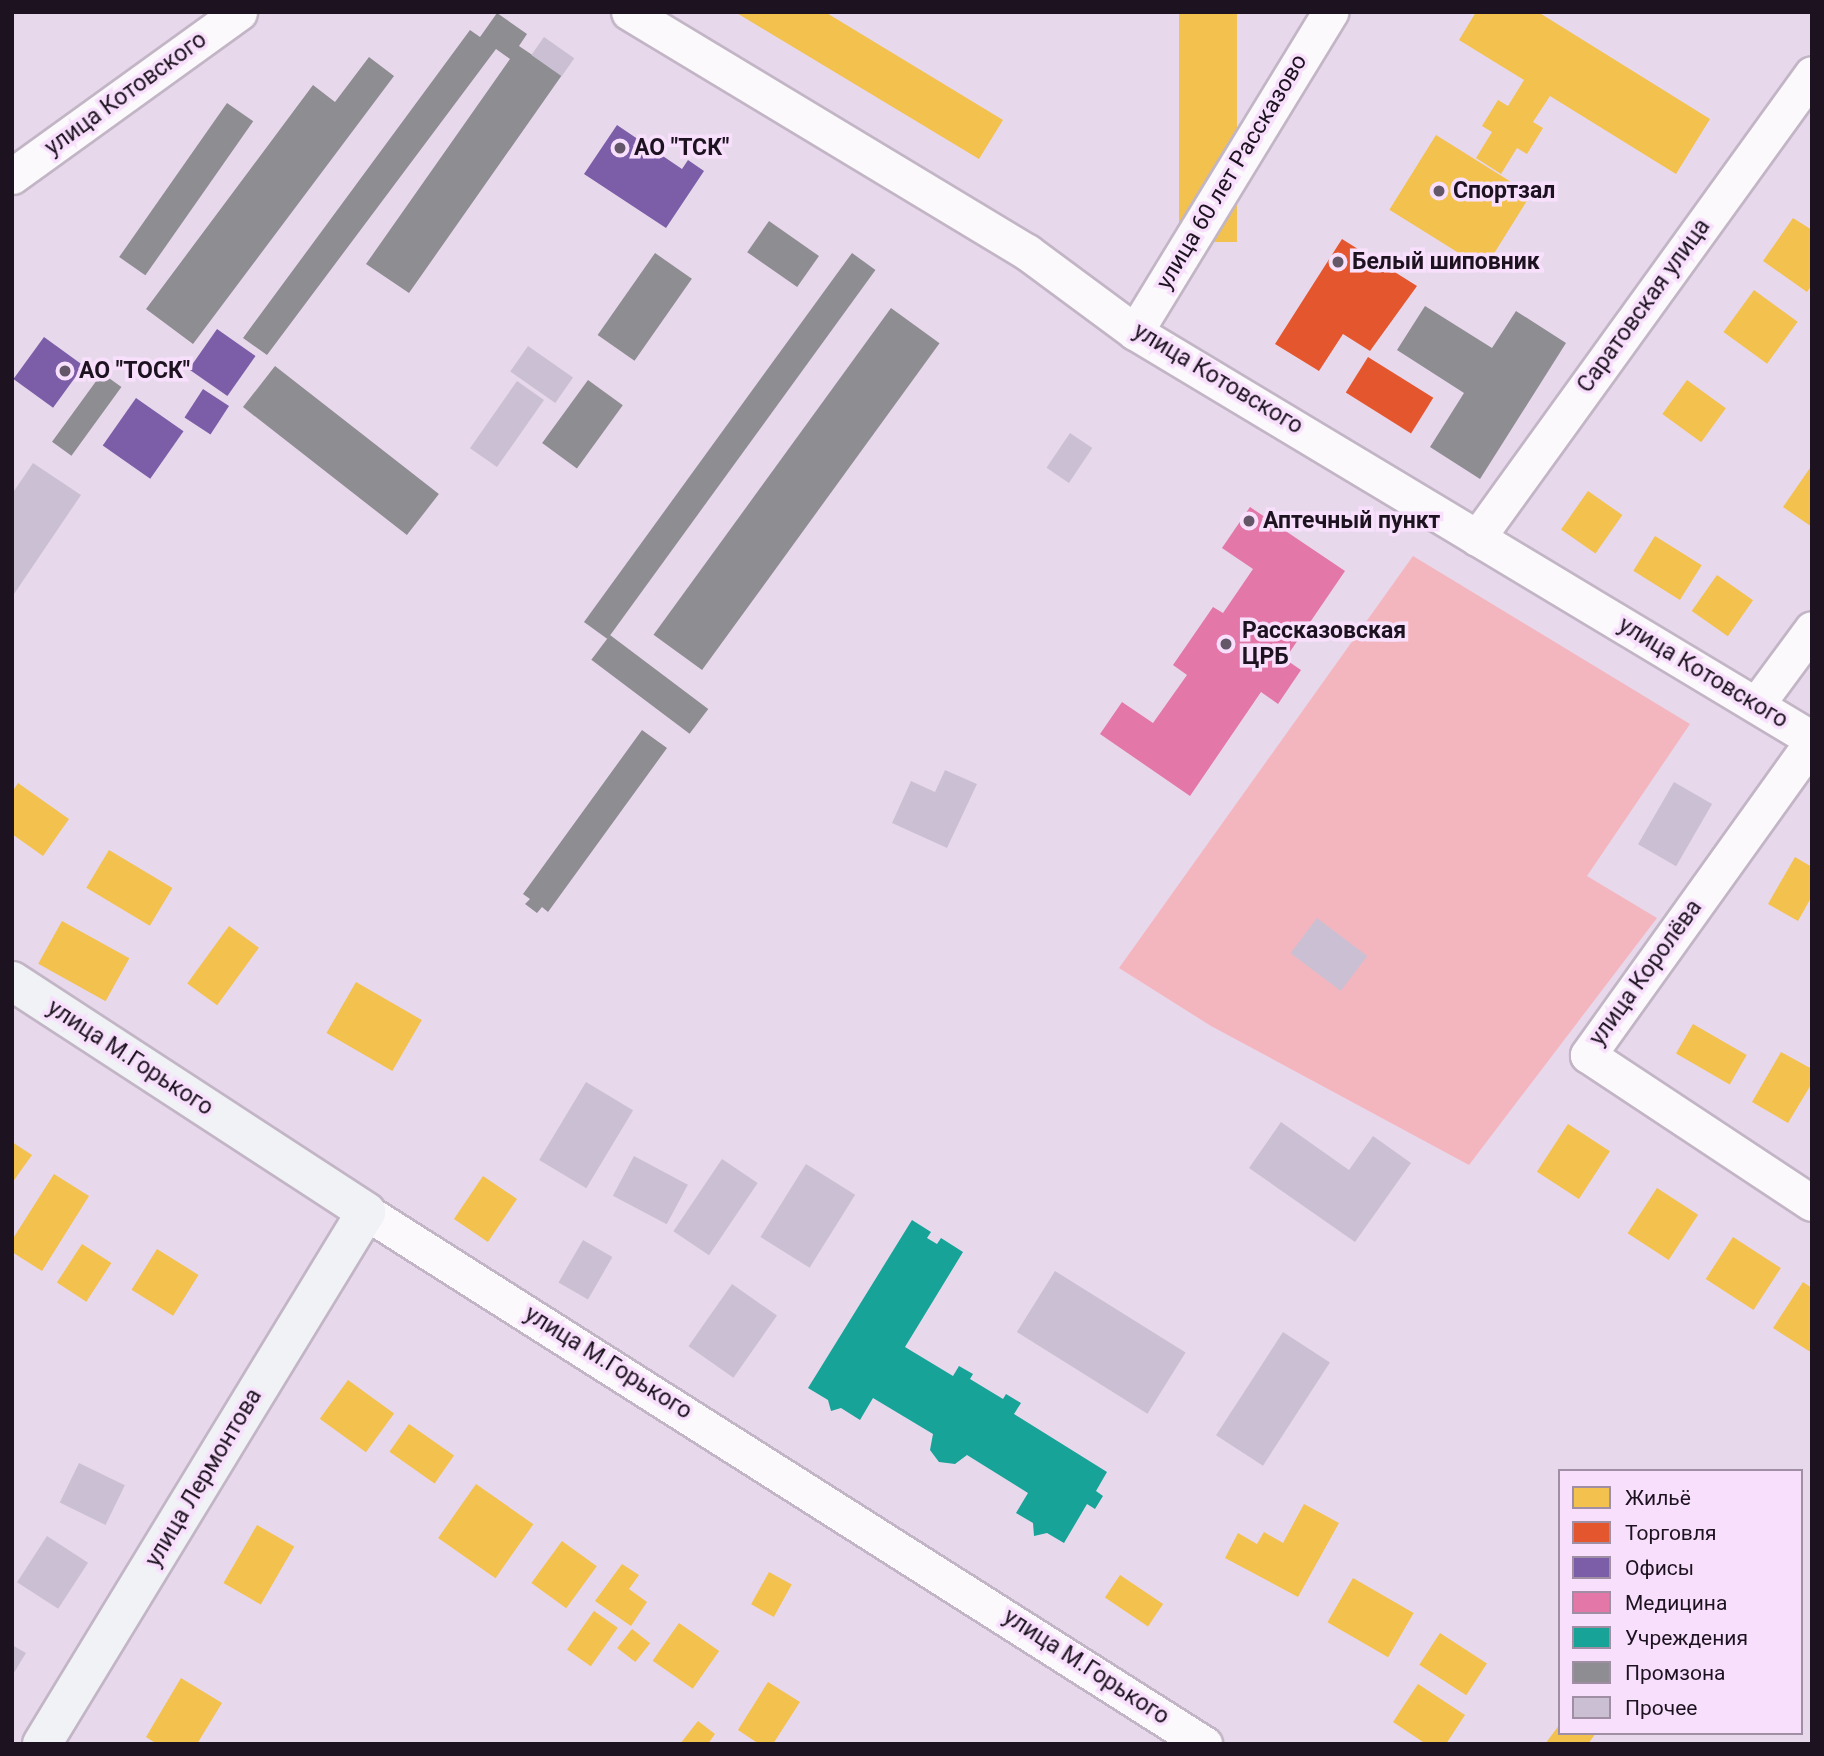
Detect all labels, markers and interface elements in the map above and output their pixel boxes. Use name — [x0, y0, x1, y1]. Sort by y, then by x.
street label: улица Котовского — [40, 26, 212, 162]
street label: улица 60 лет Рассказово — [1151, 49, 1313, 295]
place label: АО "ТСК" — [634, 134, 729, 162]
marker: АО "ТСК" — [612, 140, 628, 156]
place label: Спортзал — [1453, 177, 1555, 205]
marker: Спортзал — [1431, 183, 1447, 199]
street label: Саратовская улица — [1572, 214, 1716, 398]
place label: Белый шиповник — [1352, 248, 1540, 276]
marker: Белый шиповник — [1330, 254, 1346, 270]
street label: улица Котовского — [1128, 317, 1308, 441]
place label: АО "ТОСК" — [79, 357, 190, 385]
marker: АО "ТОСК" — [57, 363, 73, 379]
place label: Аптечный пункт — [1263, 507, 1440, 535]
marker: Аптечный пункт — [1241, 513, 1257, 529]
street label: улица Котовского — [1613, 611, 1793, 735]
place label: Рассказовская ЦРБ — [1242, 617, 1406, 671]
marker: Рассказовская ЦРБ — [1216, 634, 1236, 654]
street label: улица Королёва — [1584, 895, 1708, 1051]
street label: улица М.Горького — [42, 994, 218, 1122]
street label: улица М.Горького — [519, 1300, 697, 1426]
street label: улица Лермонтова — [140, 1384, 268, 1572]
legend — [1558, 1469, 1803, 1735]
text: Жильё — [1625, 1486, 1691, 1510]
text: Торговля — [1625, 1521, 1717, 1545]
text: Офисы — [1625, 1556, 1694, 1580]
text: Медицина — [1625, 1591, 1727, 1615]
street label: улица М.Горького — [998, 1603, 1174, 1731]
text: Учреждения — [1625, 1626, 1748, 1650]
text: Промзона — [1625, 1661, 1726, 1685]
text: Прочее — [1625, 1696, 1697, 1720]

